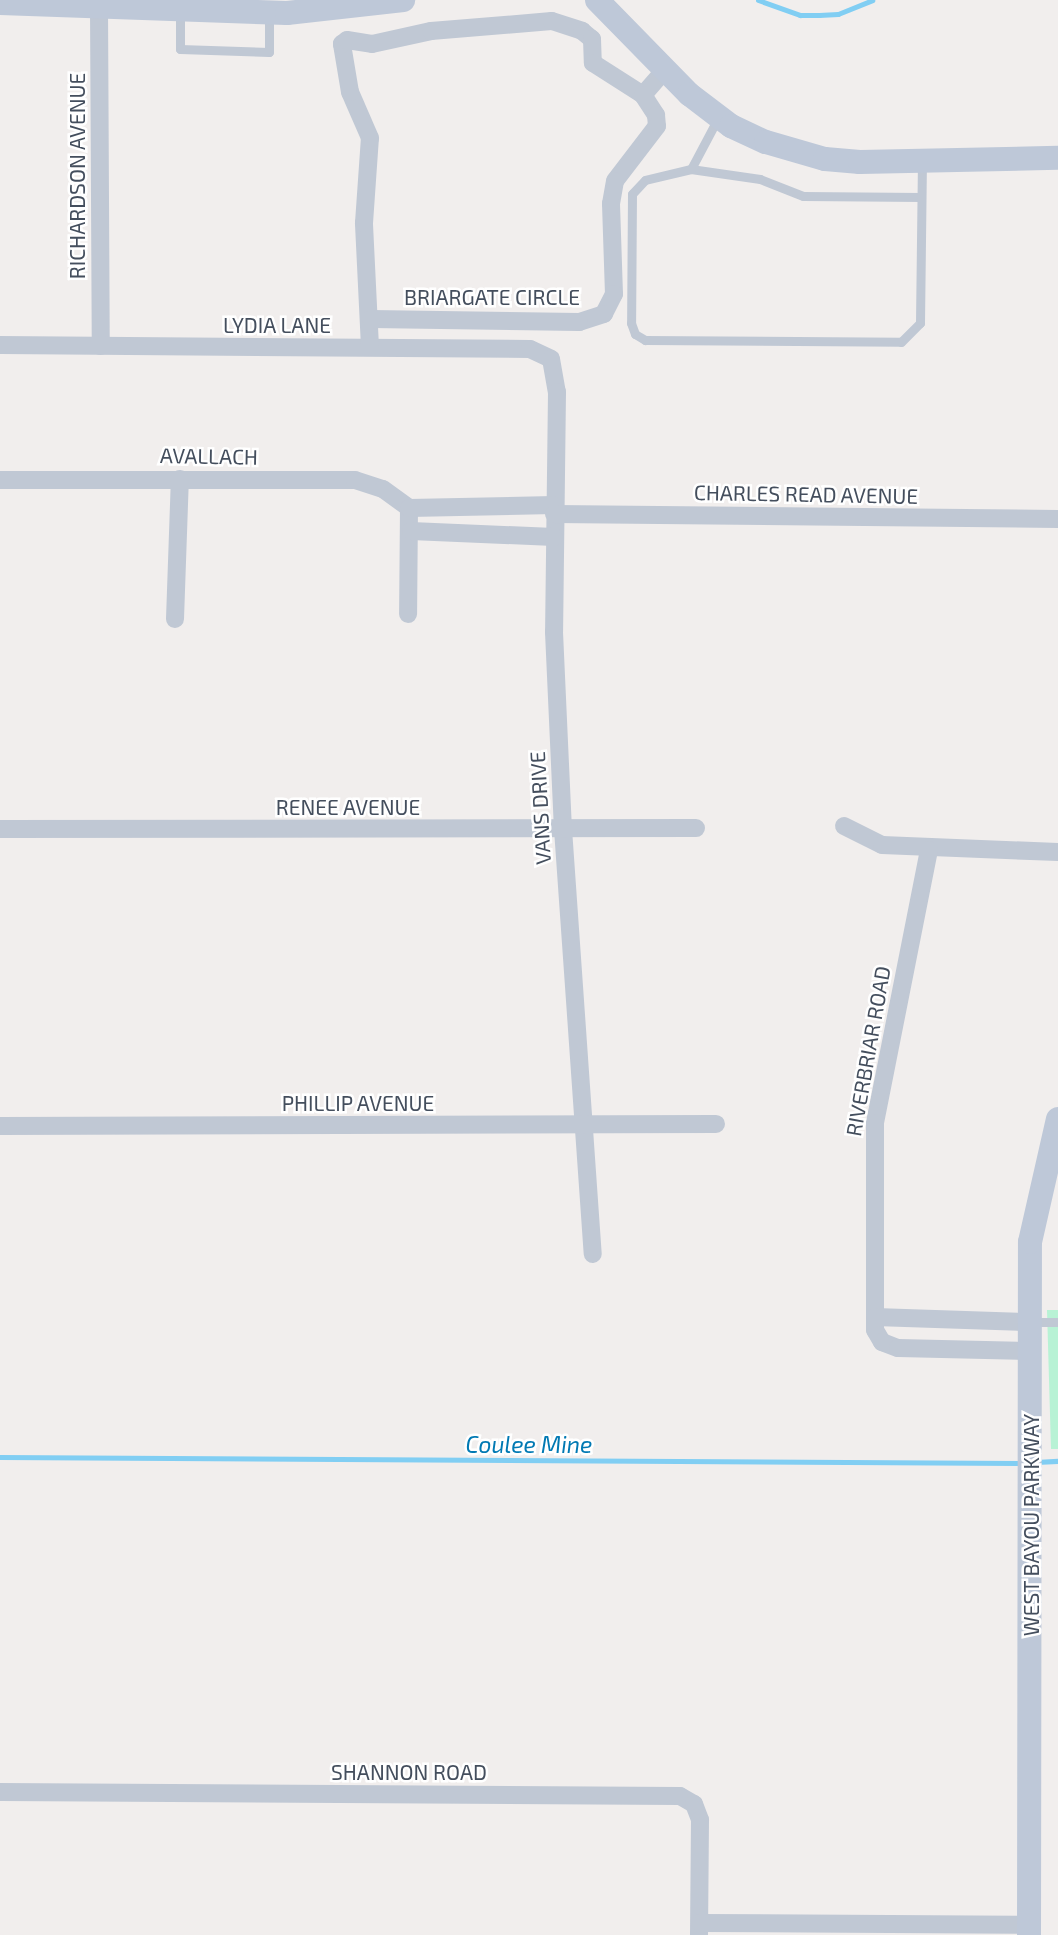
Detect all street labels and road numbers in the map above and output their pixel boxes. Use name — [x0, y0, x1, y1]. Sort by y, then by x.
street label: RICHARDSON AVENUE — [64, 72, 90, 280]
street label: BRIARGATE CIRCLE — [404, 284, 580, 310]
street label: LYDIA LANE — [223, 312, 331, 338]
street label: AVALLACH — [160, 443, 258, 469]
street label: CHARLES READ AVENUE — [693, 479, 919, 509]
street label: VANS DRIVE — [524, 751, 556, 865]
street label: RENEE AVENUE — [275, 794, 421, 820]
street label: RIVERBRIAR ROAD — [841, 964, 895, 1138]
street label: PHILLIP AVENUE — [281, 1090, 435, 1116]
street label: WEST BAYOU PARKWAY — [1018, 1413, 1044, 1637]
street label: SHANNON ROAD — [331, 1759, 487, 1785]

